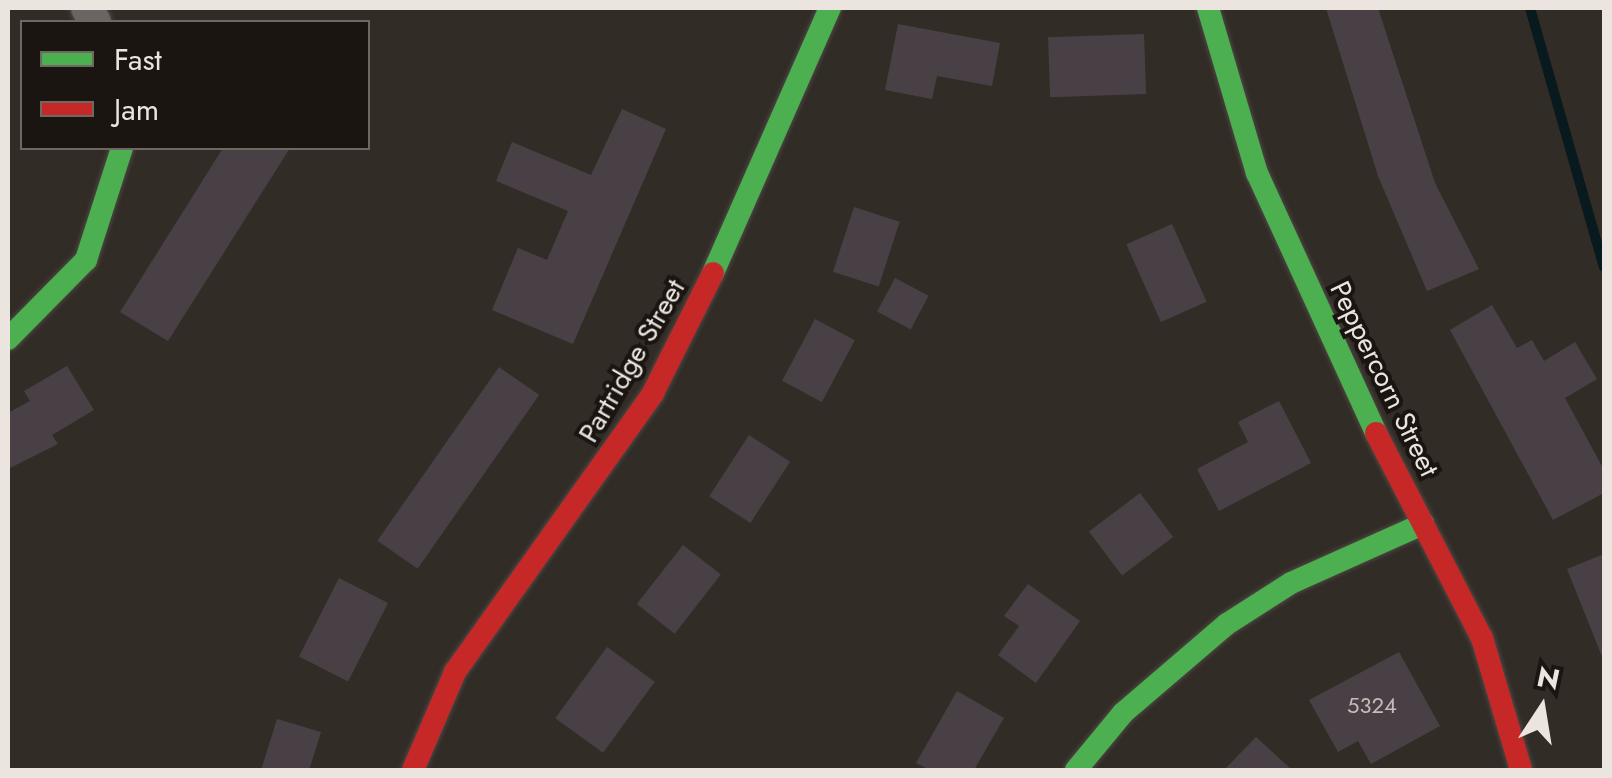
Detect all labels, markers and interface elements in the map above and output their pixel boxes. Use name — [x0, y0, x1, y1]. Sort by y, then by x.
legend — [20, 20, 370, 150]
text: Fast — [114, 38, 162, 81]
text: Jam — [114, 88, 159, 131]
street label: Partridge Street — [572, 273, 692, 449]
street label: Peppercorn Street — [1322, 276, 1446, 482]
text: N — [1533, 656, 1563, 701]
north arrow — [1492, 658, 1592, 758]
house number: 5324 — [1347, 693, 1397, 719]

